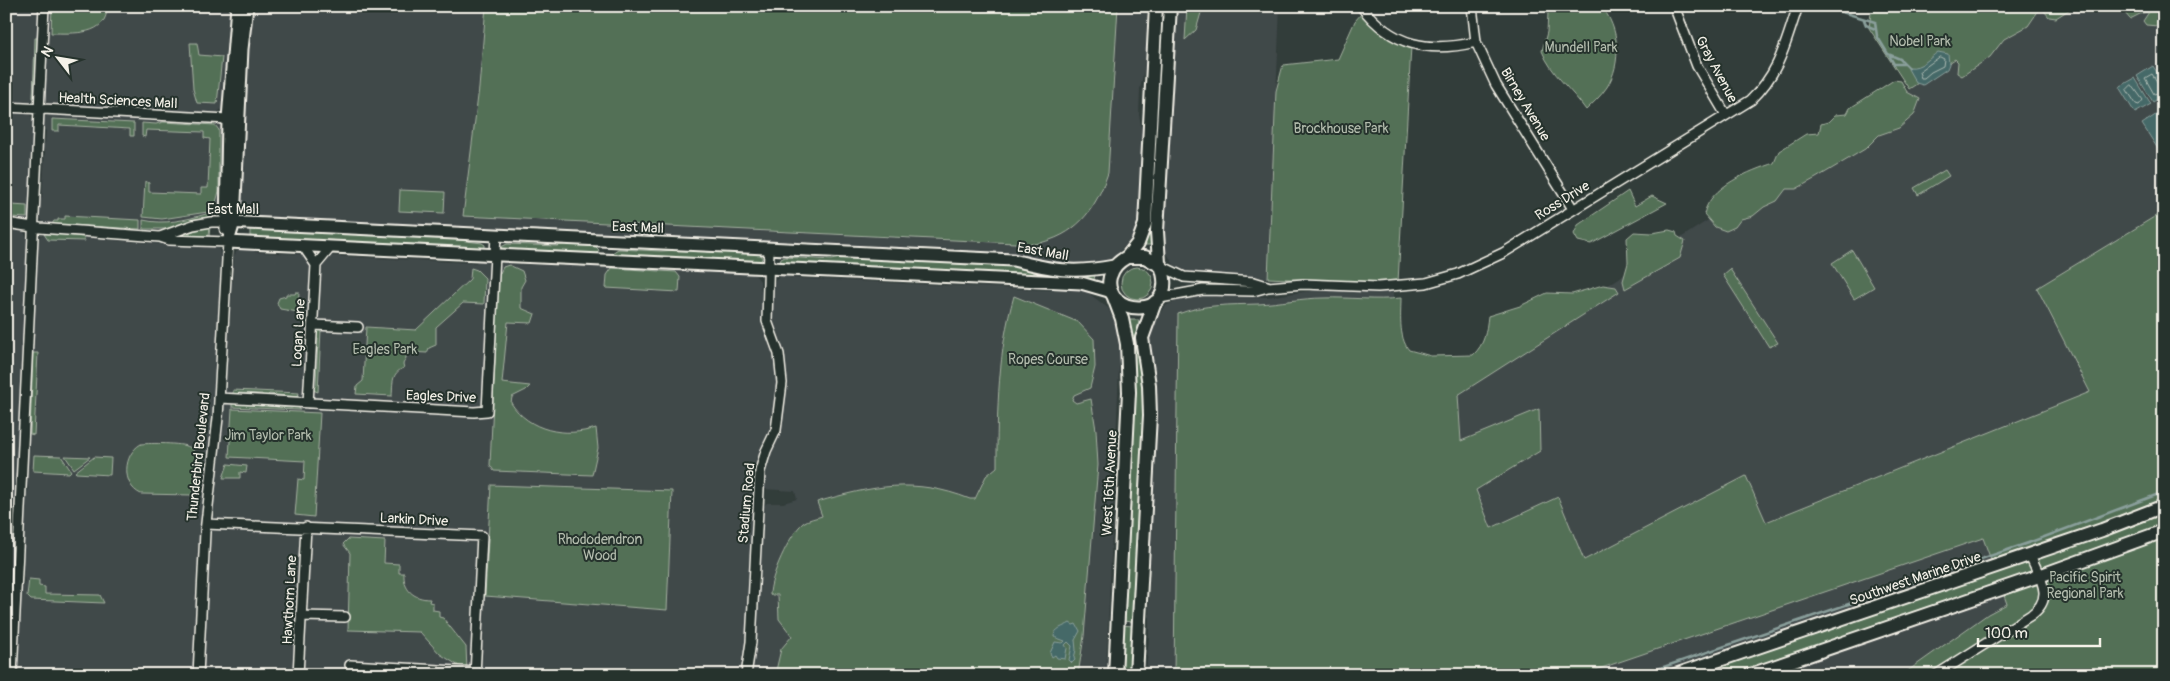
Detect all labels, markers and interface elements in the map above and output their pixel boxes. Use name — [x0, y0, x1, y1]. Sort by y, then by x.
north arrow — [32, 32, 82, 82]
street label: Gray Avenue — [1692, 33, 1741, 105]
park label: Nobel Park — [1889, 33, 1951, 50]
park label: Mundell Park — [1544, 39, 1618, 56]
text: N — [38, 43, 57, 60]
street label: Birney Avenue — [1497, 65, 1554, 144]
street label: Health Sciences Mall — [58, 89, 178, 112]
park label: Brockhouse Park — [1294, 120, 1389, 137]
street label: Ross Drive — [1532, 177, 1593, 224]
street label: East Mall — [207, 201, 259, 218]
street label: East Mall — [612, 218, 664, 237]
street label: East Mall — [1016, 239, 1070, 264]
street label: Logan Lane — [288, 298, 309, 368]
park label: Eagles Park — [353, 341, 418, 358]
park label: Ropes Course — [1008, 351, 1088, 368]
street label: Eagles Drive — [406, 387, 476, 406]
street label: Thunderbird Boulevard — [183, 392, 214, 522]
park label: Jim Taylor Park — [224, 427, 312, 444]
street label: West 16th Avenue — [1098, 430, 1121, 536]
street label: Stadium Road — [735, 462, 758, 544]
street label: Larkin Drive — [379, 509, 449, 530]
park label: Rhododendron Wood — [558, 531, 642, 564]
street label: Southwest Marine Drive — [1847, 548, 1983, 609]
street label: Hawthorn Lane — [279, 555, 300, 645]
park label: Pacific Spirit Regional Park — [2046, 569, 2124, 602]
scale bar — [1978, 616, 2100, 648]
text: 100 m — [1985, 624, 2028, 643]

